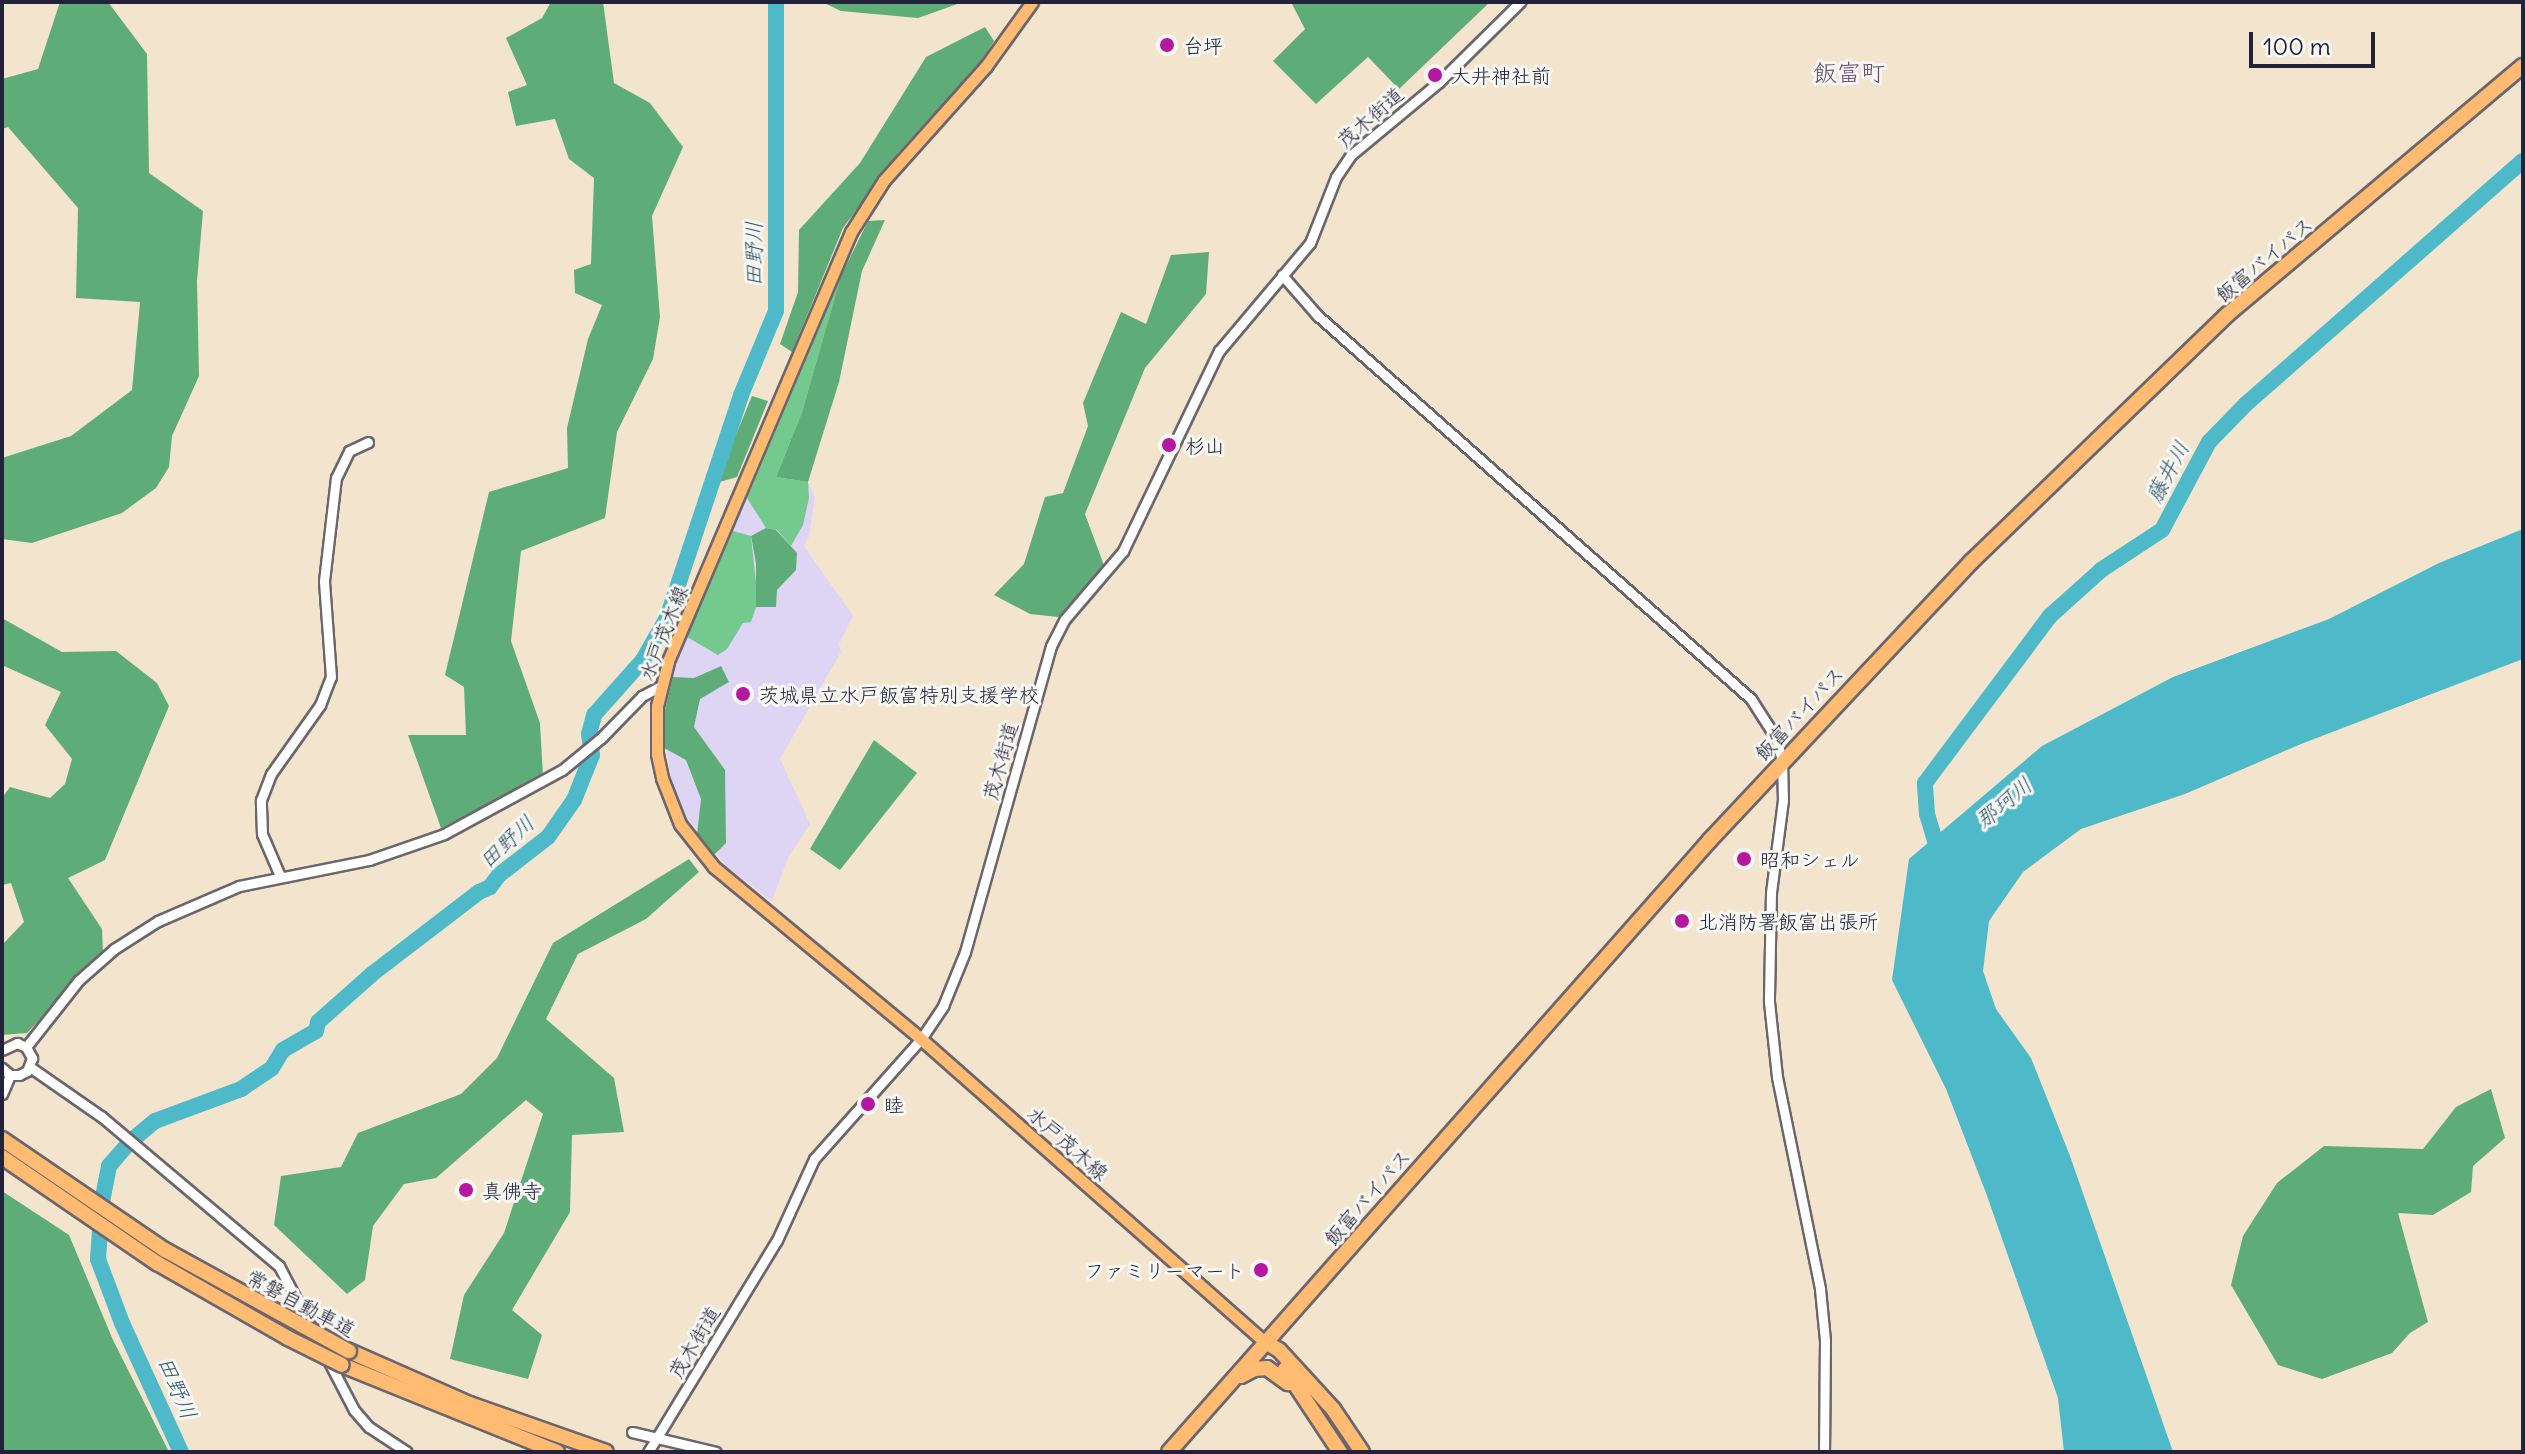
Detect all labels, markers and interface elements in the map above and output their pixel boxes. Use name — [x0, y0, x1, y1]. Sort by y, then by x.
scale bar — [2253, 16, 2379, 66]
text: 100 m — [2263, 31, 2331, 61]
place label: 台坪 — [1183, 33, 1223, 57]
marker: 台坪 — [1158, 36, 1176, 54]
district label: 飯富町 — [1813, 59, 1885, 87]
place label: 大井神社前 — [1451, 63, 1551, 87]
marker: 大井神社前 — [1426, 66, 1444, 84]
street label: 茂木街道 — [1332, 82, 1408, 152]
street label: 飯富バイパス — [2210, 211, 2318, 307]
water label: 田野川 — [741, 221, 767, 287]
place label: 杉山 — [1185, 433, 1225, 457]
marker: 杉山 — [1160, 436, 1178, 454]
water label: 藤井川 — [2141, 437, 2195, 507]
street label: 水戸茂木線 — [634, 582, 692, 684]
street label: 飯富バイパス — [1749, 661, 1849, 765]
place label: 茨城県立水戸飯富特別支援学校 — [759, 682, 1039, 706]
marker: 茨城県立水戸飯富特別支援学校 — [734, 685, 752, 703]
street label: 茂木街道 — [977, 719, 1023, 803]
water label: 那珂川 — [1970, 772, 2038, 834]
water label: 田野川 — [474, 810, 540, 874]
place label: 昭和シェル — [1760, 847, 1860, 871]
marker: 昭和シェル — [1735, 850, 1753, 868]
place label: 北消防署飯富出張所 — [1698, 909, 1878, 933]
marker: 北消防署飯富出張所 — [1673, 912, 1691, 930]
place label: 睦 — [884, 1092, 904, 1116]
marker: 睦 — [859, 1095, 877, 1113]
street label: 水戸茂木線 — [1022, 1101, 1114, 1185]
street label: 飯富バイパス — [1319, 1144, 1415, 1250]
place label: 真佛寺 — [482, 1178, 542, 1202]
marker: 真佛寺 — [457, 1181, 475, 1199]
place label: ファミリーマート — [1085, 1258, 1245, 1282]
marker: ファミリーマート — [1252, 1261, 1270, 1279]
street label: 常磐自動車道 — [242, 1264, 360, 1342]
street label: 茂木街道 — [663, 1302, 725, 1382]
water label: 田野川 — [152, 1352, 202, 1424]

